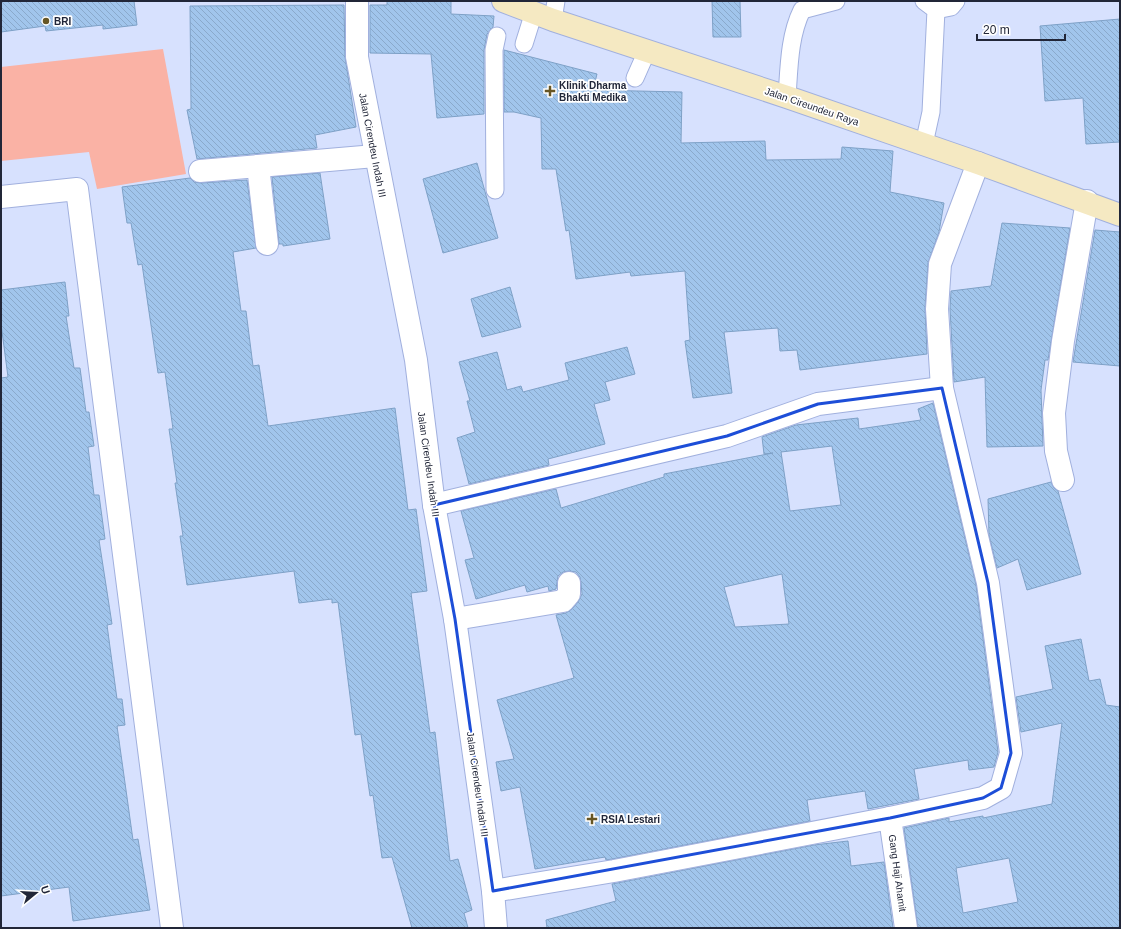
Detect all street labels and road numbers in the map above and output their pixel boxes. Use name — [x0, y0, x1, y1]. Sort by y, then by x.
street label: Jalan Cireundeu Raya — [763, 85, 861, 128]
street label: Jalan Cirendeu Indah III — [357, 92, 388, 198]
street label: Jalan Cirendeu Indah III — [416, 411, 441, 517]
street label: Jalan Cirendeu Indah III — [465, 731, 490, 837]
street label: Gang Haji Ahamit — [887, 834, 908, 913]

